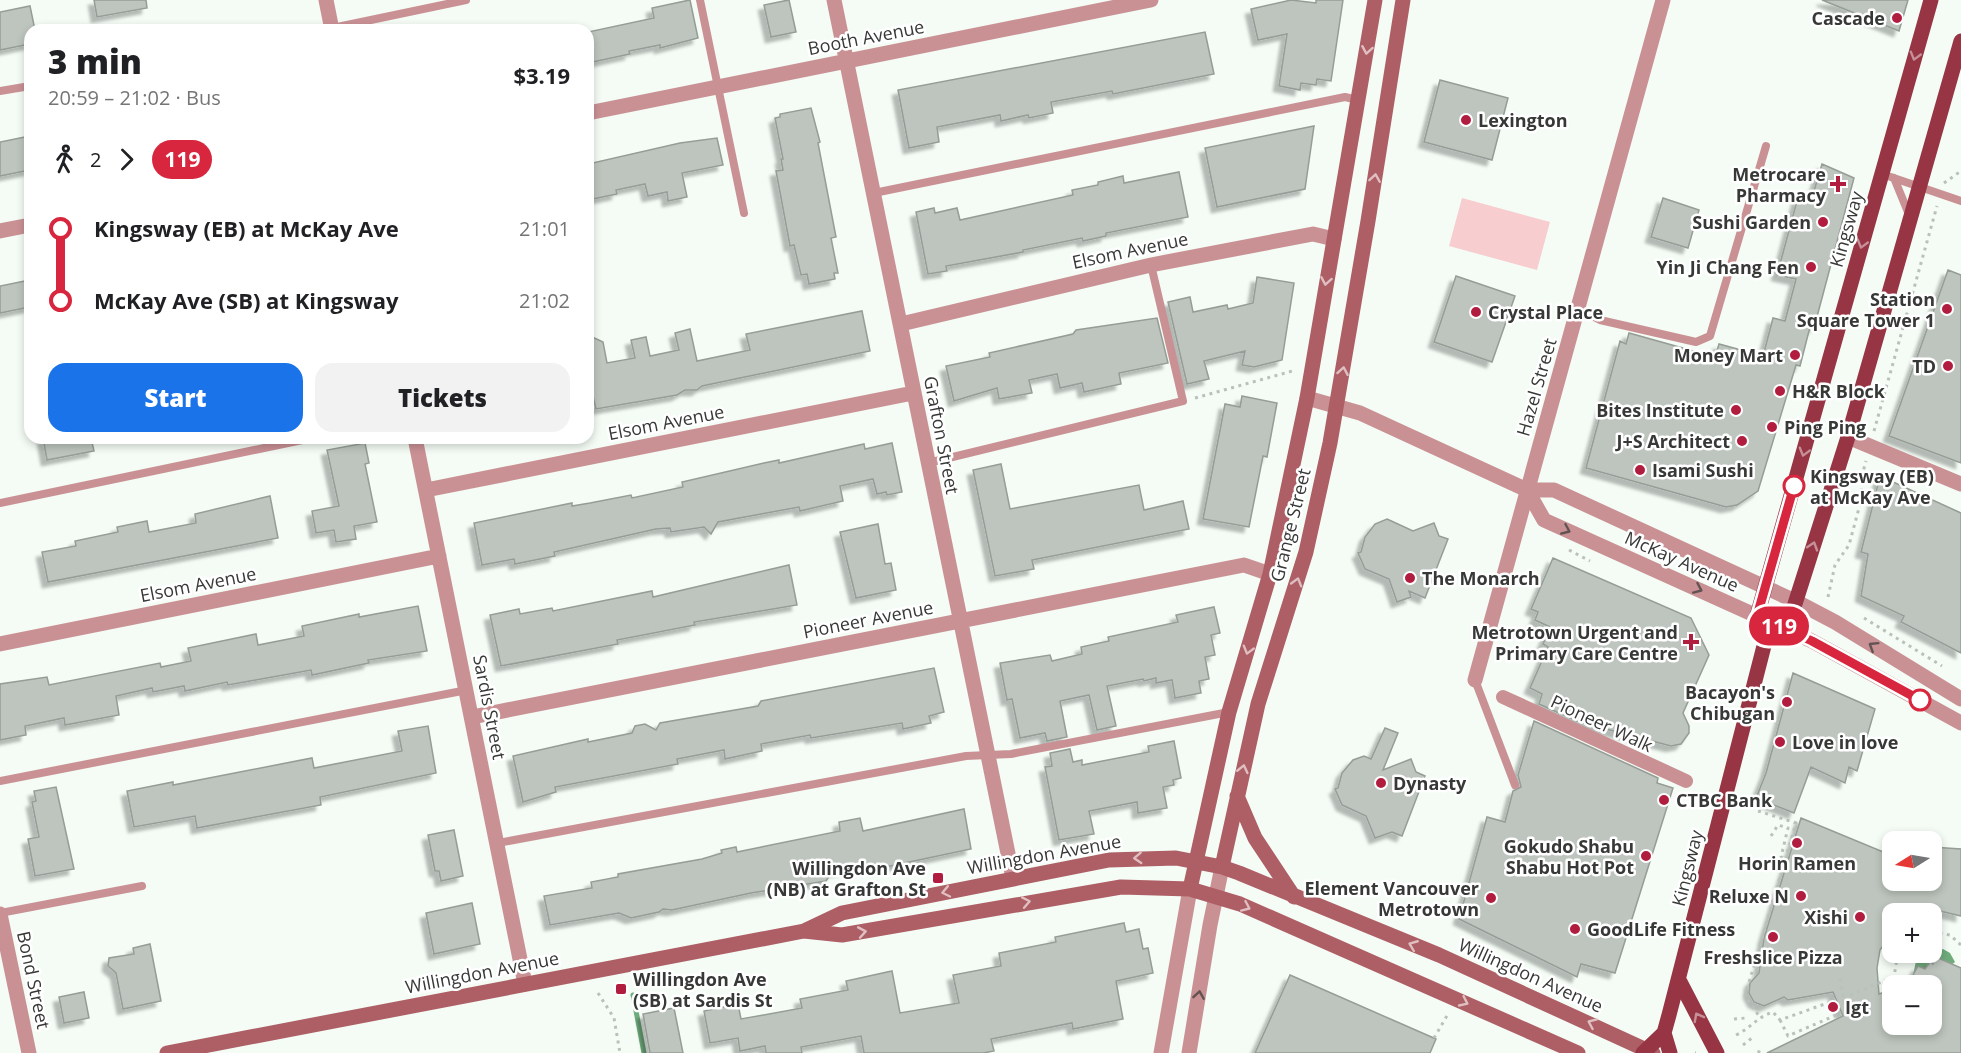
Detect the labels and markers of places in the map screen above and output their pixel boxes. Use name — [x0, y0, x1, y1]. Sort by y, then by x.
place label: Cascade — [1812, 6, 1885, 30]
marker: Cascade — [1890, 11, 1904, 25]
place label: Lexington — [1478, 108, 1568, 132]
marker: Lexington — [1459, 113, 1473, 127]
place label: Metrocare Pharmacy — [1732, 162, 1827, 207]
marker: Metrocare Pharmacy — [1831, 177, 1845, 191]
place label: Sushi Garden — [1692, 210, 1811, 234]
marker: Sushi Garden — [1816, 215, 1830, 229]
place label: Yin Ji Chang Fen — [1656, 255, 1799, 279]
marker: Yin Ji Chang Fen — [1804, 260, 1818, 274]
place label: Station Square Tower 1 — [1797, 287, 1935, 332]
place label: Crystal Place — [1488, 300, 1603, 324]
marker: Station Square Tower 1 — [1940, 302, 1954, 316]
marker: Crystal Place — [1469, 305, 1483, 319]
place label: Money Mart — [1674, 343, 1783, 367]
marker: Money Mart — [1788, 348, 1802, 362]
place label: TD — [1912, 354, 1936, 378]
marker: TD — [1941, 359, 1955, 373]
place label: H&R Block — [1792, 379, 1886, 403]
marker: H&R Block — [1773, 384, 1787, 398]
place label: Bites Institute — [1596, 398, 1724, 422]
marker: Bites Institute — [1729, 403, 1743, 417]
place label: Ping Ping — [1784, 415, 1866, 439]
marker: Ping Ping — [1765, 420, 1779, 434]
place label: J+S Architect — [1614, 429, 1730, 453]
marker: J+S Architect — [1735, 434, 1749, 448]
place label: Isami Sushi — [1652, 458, 1754, 482]
marker: Isami Sushi — [1633, 463, 1647, 477]
place label: Kingsway (EB) at McKay Ave — [1810, 464, 1934, 509]
marker: Kingsway (EB) at McKay Ave — [1783, 475, 1805, 497]
place label: The Monarch — [1422, 566, 1540, 590]
marker: The Monarch — [1403, 571, 1417, 585]
place label: Metrotown Urgent and Primary Care Centre — [1471, 620, 1678, 665]
marker: Metrotown Urgent and Primary Care Centre — [1682, 633, 1700, 651]
place label: Bacayon's Chibugan — [1685, 680, 1775, 725]
unlabelled marker — [1909, 689, 1931, 711]
marker: Bacayon's Chibugan — [1780, 695, 1794, 709]
place label: Love in love — [1792, 730, 1898, 754]
marker: Love in love — [1773, 735, 1787, 749]
place label: Dynasty — [1393, 771, 1467, 795]
marker: Dynasty — [1374, 776, 1388, 790]
place label: CTBC Bank — [1676, 788, 1773, 812]
marker: CTBC Bank — [1657, 793, 1671, 807]
place label: Gokudo Shabu Shabu Hot Pot — [1504, 834, 1634, 879]
marker: Horin Ramen — [1790, 836, 1804, 850]
marker: Gokudo Shabu Shabu Hot Pot — [1639, 849, 1653, 863]
place label: Horin Ramen — [1738, 851, 1856, 875]
place label: Willingdon Ave (NB) at Grafton St — [767, 856, 926, 901]
marker: Willingdon Ave (NB) at Grafton St — [931, 871, 945, 885]
place label: Element Vancouver Metrotown — [1304, 876, 1479, 921]
place label: Reluxe N — [1709, 884, 1789, 908]
marker: Reluxe N — [1794, 889, 1808, 903]
marker: Element Vancouver Metrotown — [1484, 891, 1498, 905]
place label: Xishi — [1804, 905, 1848, 929]
marker: Xishi — [1853, 910, 1867, 924]
place label: GoodLife Fitness — [1587, 917, 1735, 941]
marker: GoodLife Fitness — [1568, 922, 1582, 936]
marker: Freshslice Pizza — [1766, 930, 1780, 944]
place label: Freshslice Pizza — [1703, 945, 1843, 969]
place label: Willingdon Ave (SB) at Sardis St — [633, 967, 773, 1012]
marker: Willingdon Ave (SB) at Sardis St — [614, 982, 628, 996]
place label: Igt — [1845, 995, 1869, 1019]
marker: Igt — [1826, 1000, 1840, 1014]

